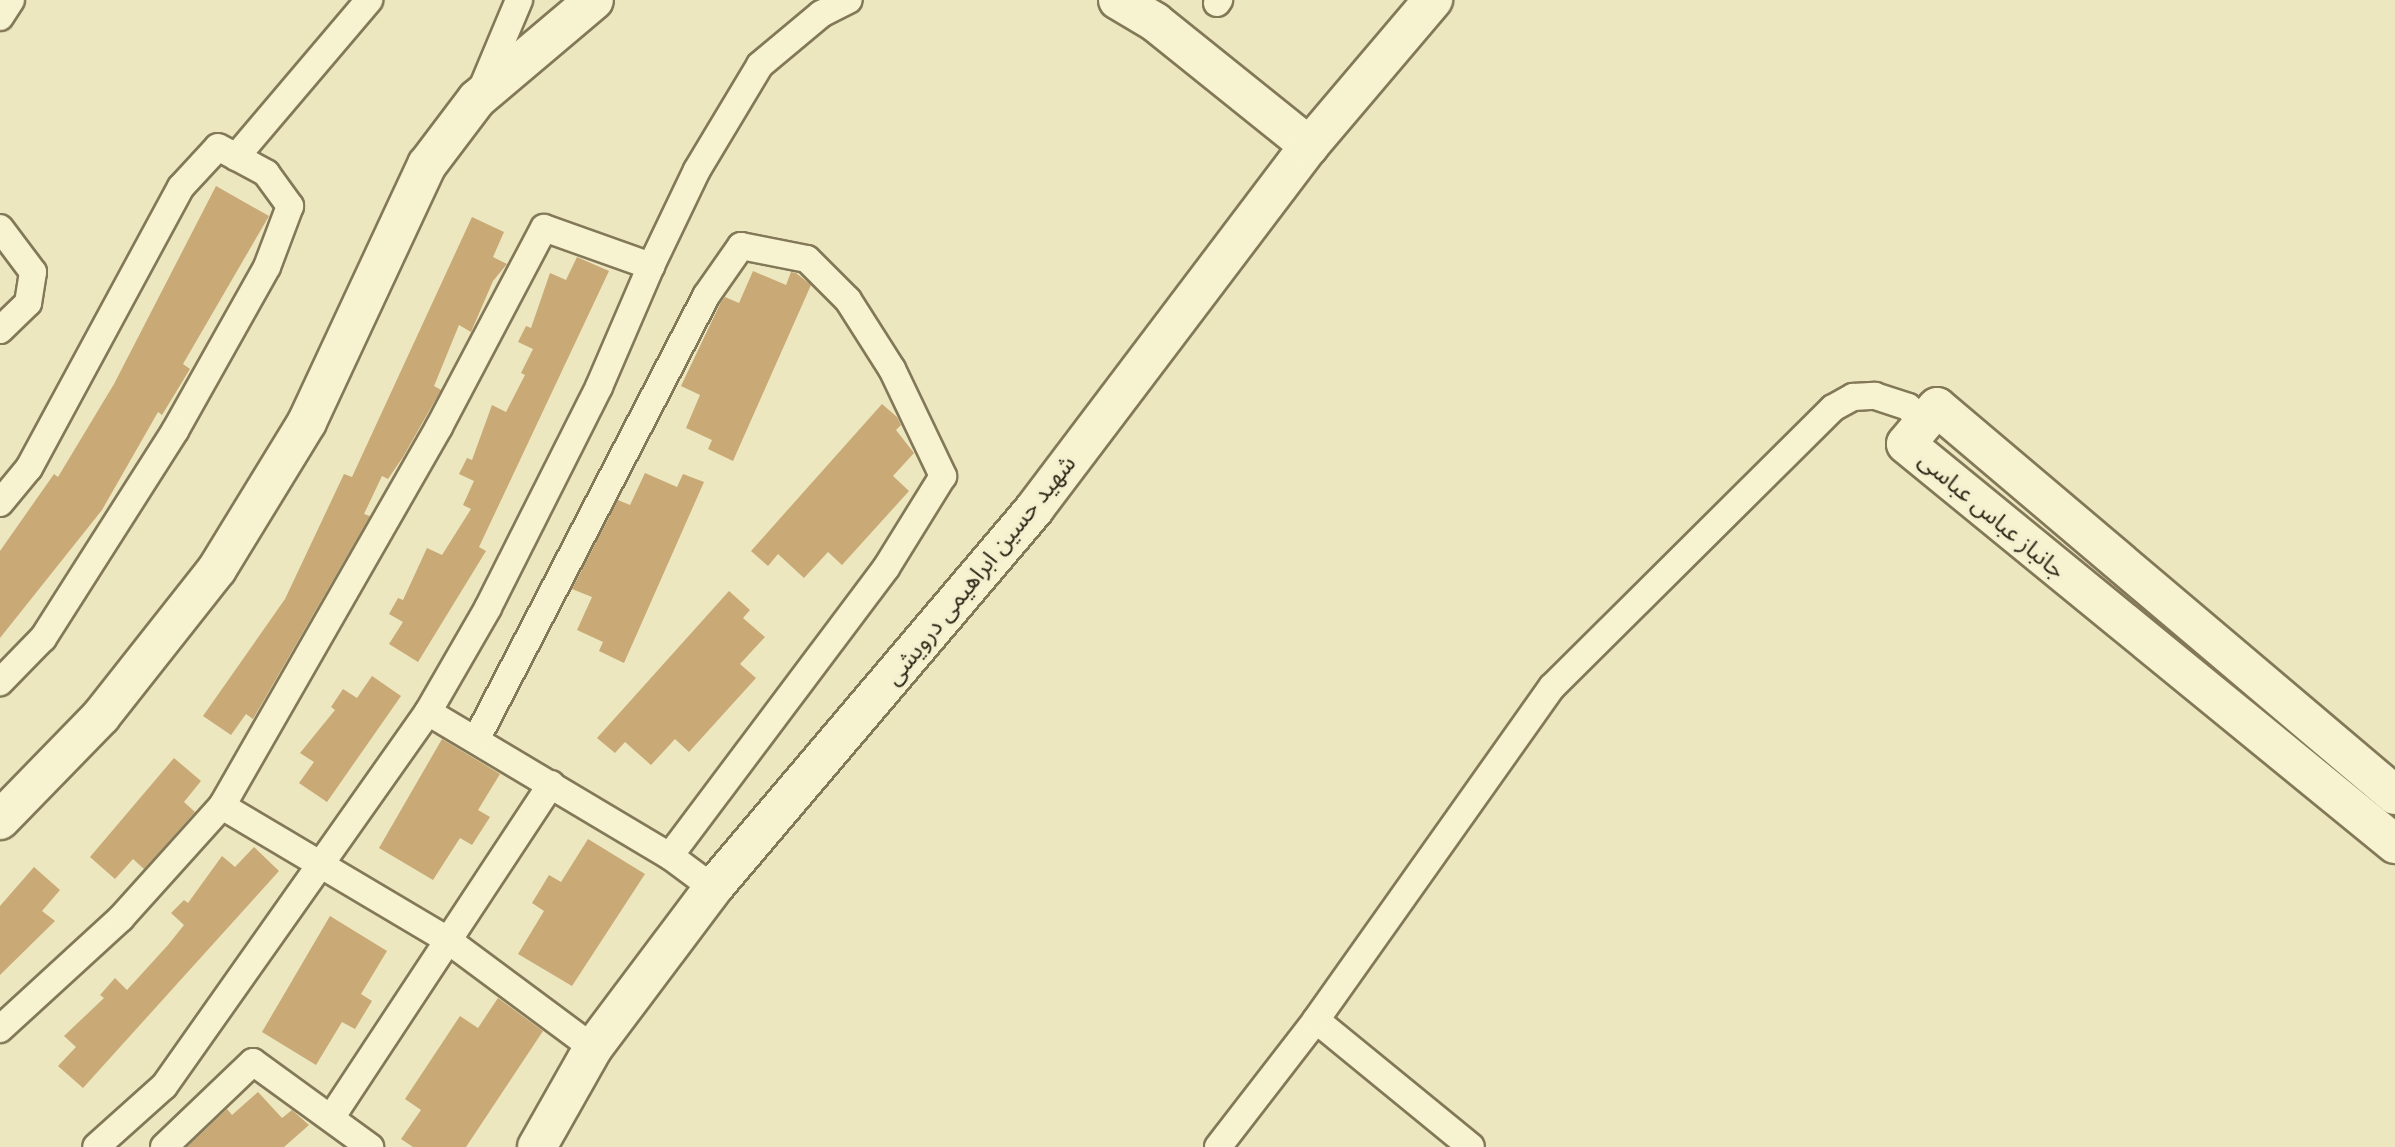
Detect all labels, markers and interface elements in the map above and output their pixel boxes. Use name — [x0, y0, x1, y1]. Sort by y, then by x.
street label: جانباز عباس عباسی — [1913, 445, 2071, 585]
street label: شهید حسین ابراهیمی درویشی — [878, 449, 1082, 691]

